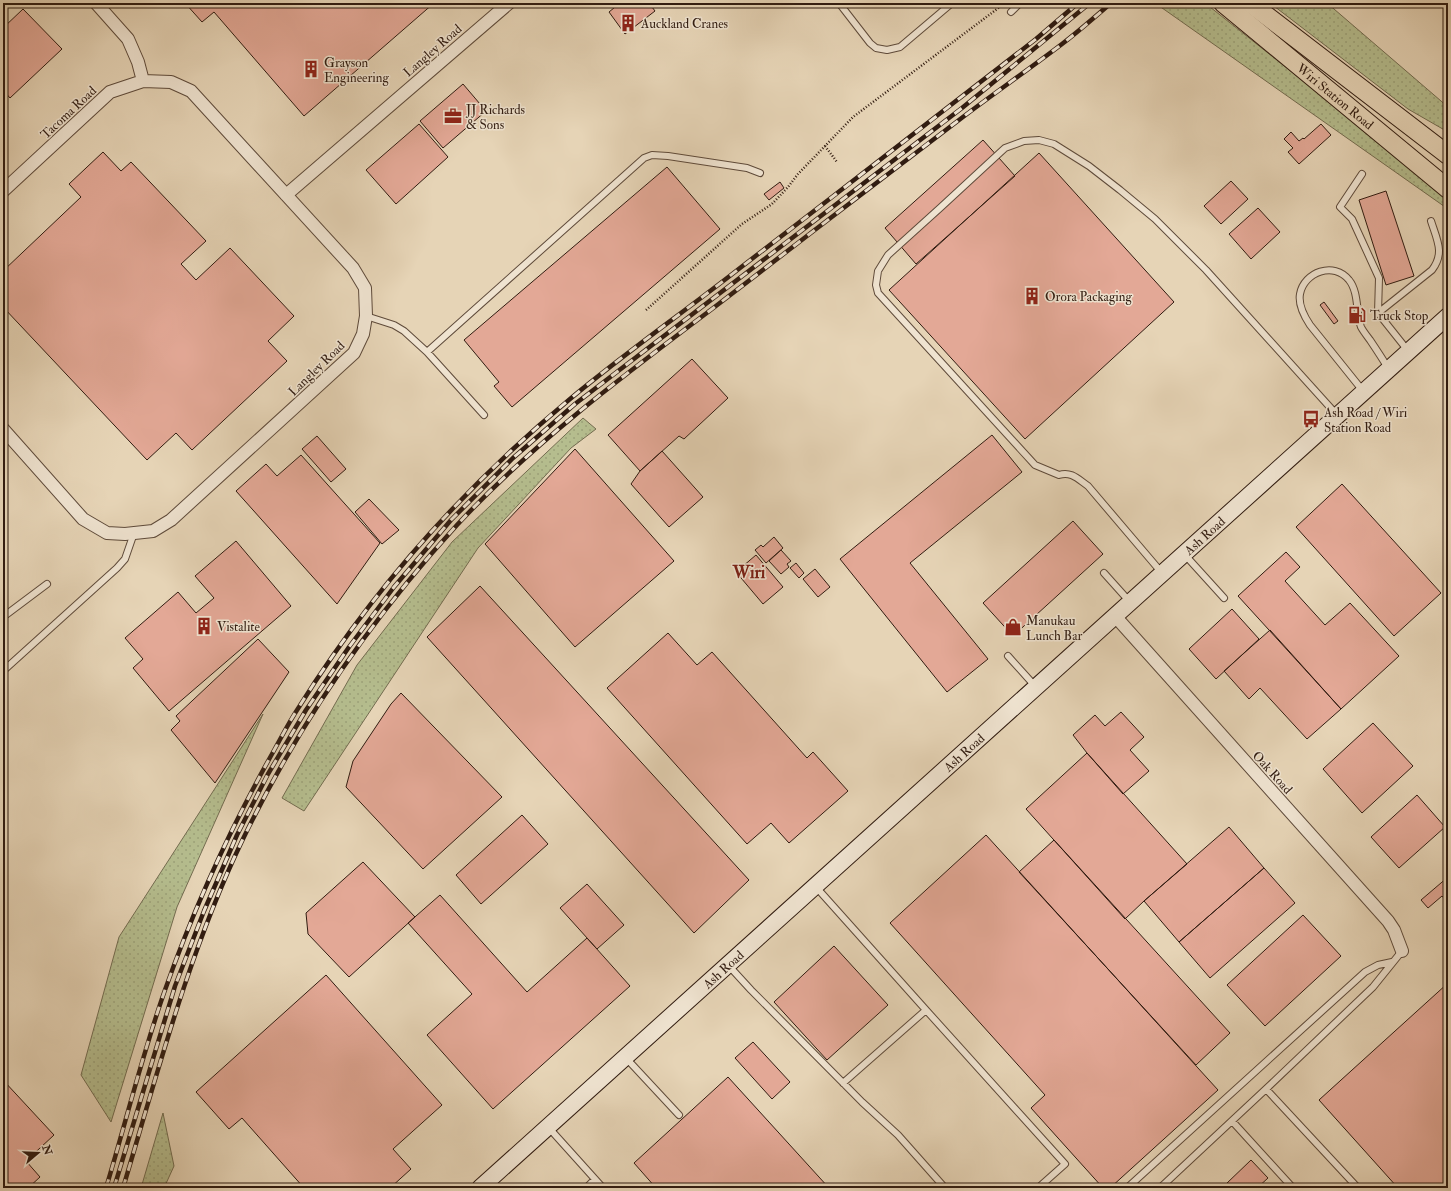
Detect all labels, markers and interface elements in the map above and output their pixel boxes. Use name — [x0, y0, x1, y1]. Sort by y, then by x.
building icon: Auckland Cranes — [618, 13, 638, 33]
place label: Auckland Cranes — [640, 16, 729, 32]
street label: Langley Road — [400, 21, 466, 81]
place label: Grayson Engineering — [324, 55, 390, 86]
building icon: Grayson Engineering — [301, 59, 321, 79]
street label: Wiri Station Road — [1292, 60, 1377, 134]
street label: Tacoma Road — [37, 82, 100, 143]
place label: JJ Richards & Sons — [465, 102, 526, 133]
office icon: JJ Richards & Sons — [443, 106, 463, 126]
building icon: Orora Packaging — [1022, 286, 1042, 306]
place label: Orora Packaging — [1045, 289, 1132, 305]
fuel station icon: Truck Stop — [1347, 305, 1367, 325]
place label: Truck Stop — [1370, 308, 1429, 325]
street label: Langley Road — [285, 337, 349, 400]
place label: Ash Road / Wiri Station Road — [1323, 405, 1408, 436]
bus stop icon: Ash Road / Wiri Station Road — [1301, 409, 1321, 429]
street label: Ash Road — [1181, 513, 1229, 559]
district label: Wiri — [732, 562, 766, 583]
place label: Manukau Lunch Bar — [1026, 613, 1082, 644]
building icon: Vistalite — [194, 616, 214, 636]
shop icon: Manukau Lunch Bar — [1003, 617, 1023, 637]
place label: Vistalite — [217, 619, 261, 635]
street label: Ash Road — [940, 730, 989, 776]
street label: Oak Road — [1249, 748, 1296, 798]
street label: Ash Road — [699, 947, 748, 993]
north arrow — [18, 1133, 58, 1173]
text: N — [39, 1142, 55, 1158]

